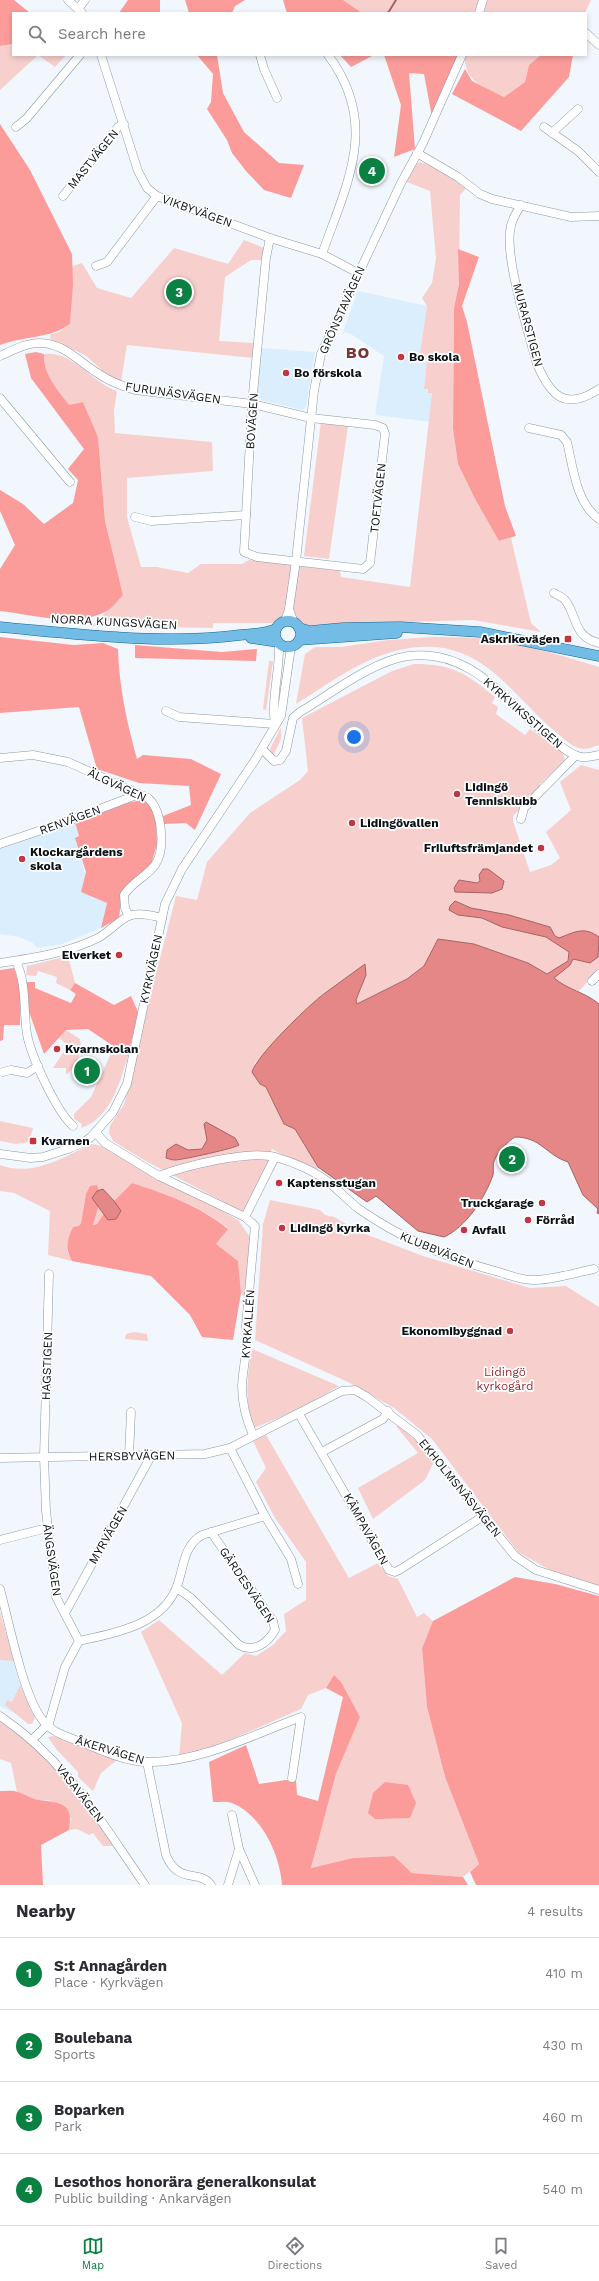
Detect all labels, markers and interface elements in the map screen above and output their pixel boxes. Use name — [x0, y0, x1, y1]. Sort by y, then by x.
search box — [12, 12, 587, 56]
icon: search — [26, 23, 48, 45]
text: Search here — [58, 25, 146, 43]
street label: MASTVÄGEN — [65, 126, 121, 192]
pin: 4 — [359, 156, 385, 186]
street label: VIKBYVÄGEN — [160, 192, 234, 230]
street label: GRÖNSTAVÄGEN — [316, 264, 368, 356]
pin: 3 — [166, 277, 192, 307]
street label: MURARSTIGEN — [510, 282, 546, 368]
district label: BO — [346, 343, 370, 362]
place label: Bo skola — [409, 350, 460, 364]
marker: Bo skola — [396, 352, 406, 362]
place label: Bo förskola — [294, 366, 362, 380]
marker: Bo förskola — [281, 368, 291, 378]
street label: FURUNÄSVÄGEN — [124, 379, 222, 407]
street label: BOVÄGEN — [243, 392, 261, 450]
street label: TOFTVÄGEN — [367, 462, 389, 534]
street label: NORRA KUNGSVÄGEN — [50, 612, 178, 632]
place label: Askrikevägen — [481, 632, 560, 646]
marker: Askrikevägen — [563, 634, 573, 644]
street label: KYRKVIKSSTIGEN — [481, 675, 565, 751]
your location — [344, 727, 364, 747]
street label: ÄLGVÄGEN — [85, 765, 149, 805]
place label: Lidingö Tennisklubb — [465, 780, 538, 808]
marker: Lidingö Tennisklubb — [452, 789, 462, 799]
street label: RENVÄGEN — [37, 802, 103, 838]
place label: Lidingövallen — [360, 816, 439, 830]
marker: Lidingövallen — [347, 818, 357, 828]
place label: Friluftsfrämjandet — [424, 841, 534, 855]
marker: Friluftsfrämjandet — [536, 843, 546, 853]
place label: Klockargårdens skola — [30, 845, 123, 873]
marker: Klockargårdens skola — [17, 854, 27, 864]
street label: KYRKVÄGEN — [137, 933, 165, 1005]
place label: Elverket — [62, 948, 112, 962]
marker: Elverket — [114, 950, 124, 960]
place label: Kvarnskolan — [65, 1042, 138, 1056]
marker: Kvarnskolan — [52, 1044, 62, 1054]
pin: 1 — [74, 1056, 100, 1086]
place label: Kvarnen — [41, 1134, 90, 1148]
marker: Kvarnen — [28, 1136, 38, 1146]
pin: 2 — [499, 1144, 525, 1174]
place label: Kaptensstugan — [287, 1176, 376, 1190]
marker: Kaptensstugan — [274, 1178, 284, 1188]
place label: Truckgarage — [461, 1196, 534, 1210]
marker: Truckgarage — [537, 1198, 547, 1208]
place label: Förråd — [536, 1213, 575, 1227]
marker: Förråd — [523, 1215, 533, 1225]
place label: Lidingö kyrka — [290, 1221, 370, 1235]
marker: Lidingö kyrka — [277, 1223, 287, 1233]
place label: Avfall — [472, 1223, 506, 1237]
marker: Avfall — [459, 1225, 469, 1235]
street label: KLUBBVÄGEN — [398, 1229, 476, 1271]
street label: KYRKALLÉN — [239, 1289, 257, 1359]
place label: Ekonomibyggnad — [401, 1324, 502, 1338]
marker: Ekonomibyggnad — [505, 1326, 515, 1336]
street label: HAGSTIGEN — [39, 1332, 55, 1400]
park label: Lidingö kyrkogård — [476, 1365, 534, 1393]
street label: EKHOLMSNÄSVÄGEN — [416, 1436, 504, 1540]
street label: HERSBYVÄGEN — [89, 1448, 175, 1464]
street label: KÄMPAVÄGEN — [341, 1491, 391, 1567]
street label: MYRVÄGEN — [86, 1504, 130, 1566]
street label: ÄNGSVÄGEN — [40, 1523, 64, 1597]
street label: GÄRDESVÄGEN — [217, 1544, 277, 1626]
street label: ÅKERVÄGEN — [74, 1733, 146, 1767]
street label: VASAVÄGEN — [53, 1761, 107, 1825]
text: Nearby — [16, 1901, 75, 1921]
text: 4 results — [527, 1904, 583, 1919]
text: S:t Annagården — [54, 1957, 167, 1975]
text: 1 — [26, 1966, 32, 1981]
text: 410 m — [545, 1966, 583, 1981]
text: Place · Kyrkvägen — [54, 1975, 164, 1990]
text: Boulebana — [54, 2029, 132, 2047]
text: 2 — [25, 2038, 33, 2053]
text: 430 m — [543, 2038, 583, 2053]
text: Sports — [54, 2047, 95, 2062]
text: Boparken — [54, 2101, 125, 2119]
text: 3 — [25, 2110, 33, 2125]
text: 460 m — [542, 2110, 583, 2125]
text: Park — [54, 2119, 82, 2134]
text: Lesothos honorära generalkonsulat — [54, 2173, 316, 2191]
text: 4 — [25, 2182, 33, 2197]
text: 540 m — [543, 2182, 583, 2197]
text: Public building · Ankarvägen — [54, 2191, 232, 2206]
tab: Map — [82, 2235, 104, 2272]
tab: Directions — [268, 2235, 322, 2272]
tab: Saved — [485, 2235, 517, 2272]

